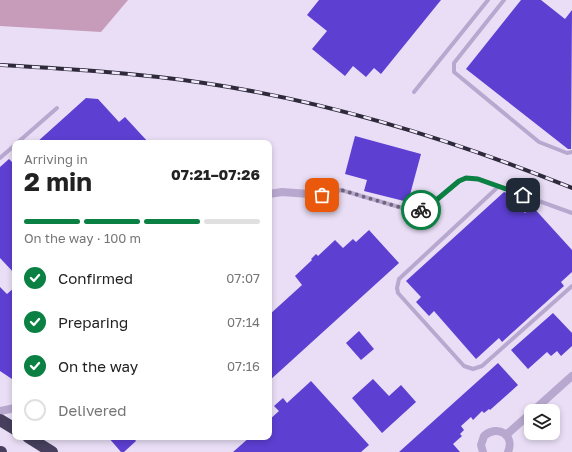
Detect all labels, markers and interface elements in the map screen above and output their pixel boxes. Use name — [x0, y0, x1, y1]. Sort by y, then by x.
text: Arriving in — [24, 151, 88, 167]
text: 07:21–07:26 — [171, 165, 260, 183]
text: 2 min — [24, 166, 92, 197]
pin — [305, 178, 339, 212]
pin — [506, 178, 540, 212]
icon: bag — [311, 184, 333, 206]
icon: home — [512, 184, 534, 206]
courier — [401, 190, 441, 230]
icon: bike — [410, 199, 432, 221]
text: On the way · 100 m — [24, 230, 141, 246]
icon: check — [24, 267, 46, 289]
text: Confirmed — [58, 269, 133, 287]
text: 07:07 — [226, 270, 260, 286]
icon: check — [24, 311, 46, 333]
text: Preparing — [58, 313, 128, 331]
text: 07:14 — [227, 314, 260, 330]
icon: check — [24, 355, 46, 377]
text: On the way — [58, 357, 138, 375]
text: 07:16 — [227, 358, 260, 374]
text: Delivered — [58, 401, 126, 419]
map controls — [524, 404, 560, 440]
button: layers — [524, 404, 560, 440]

